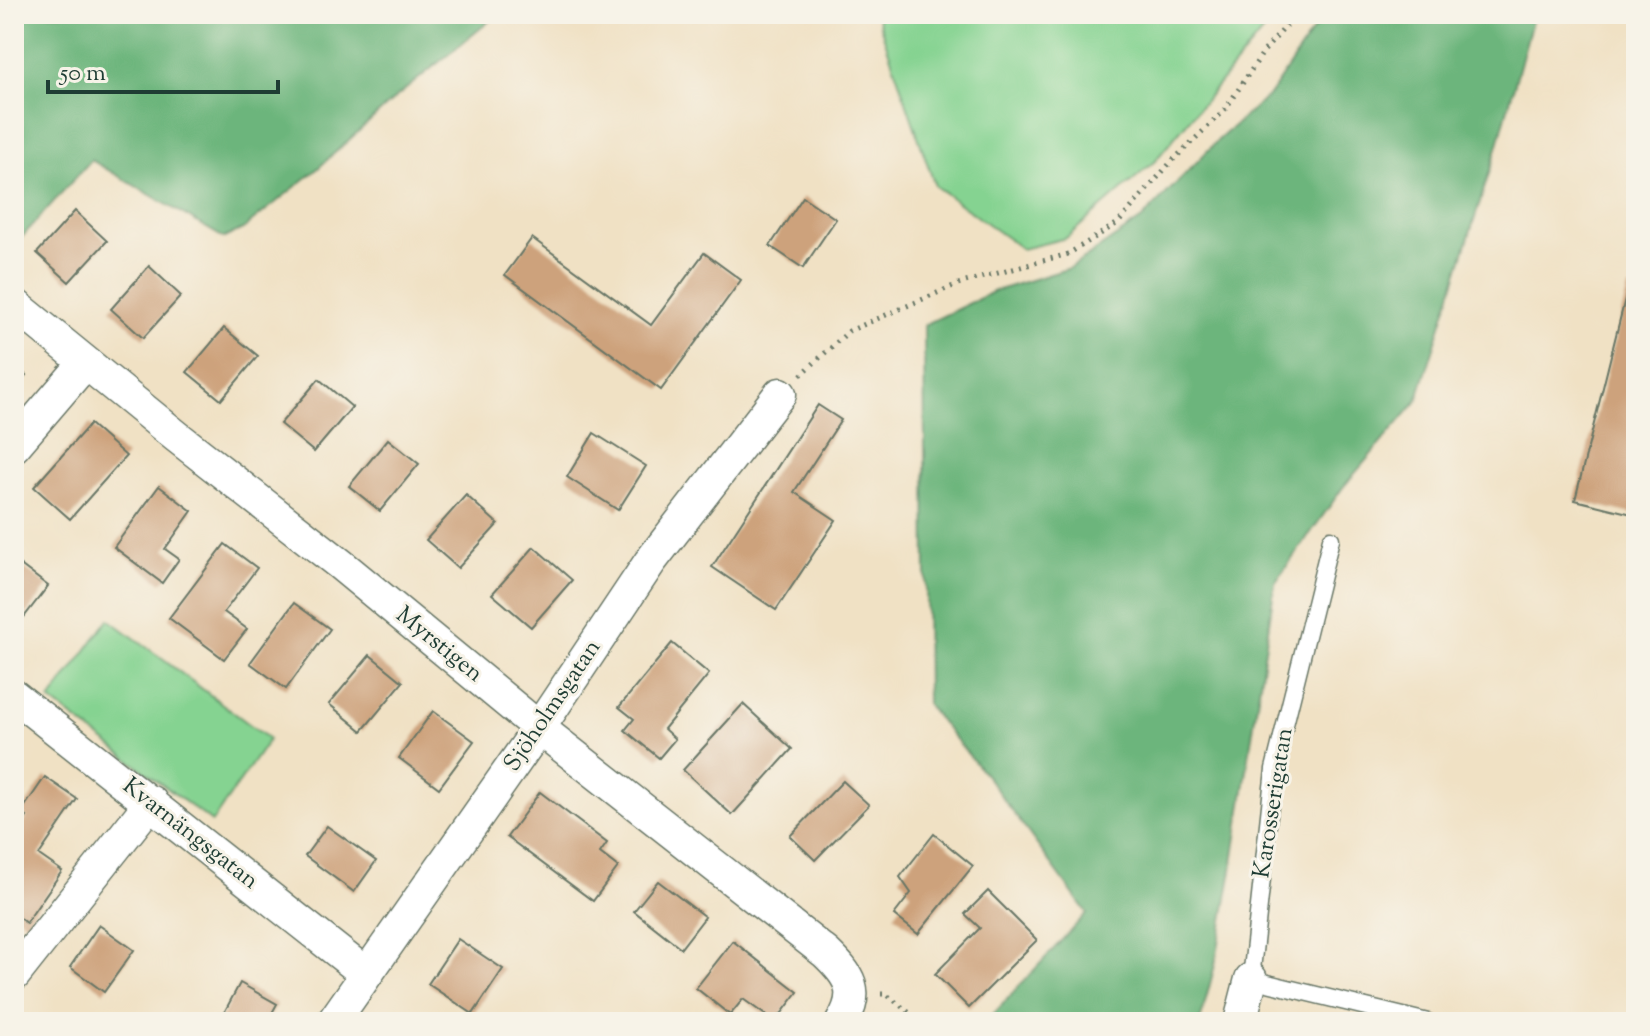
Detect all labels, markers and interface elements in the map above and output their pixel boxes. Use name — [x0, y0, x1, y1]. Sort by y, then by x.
scale bar — [48, 44, 278, 94]
text: 50 m — [58, 57, 106, 91]
street label: Myrstigen — [388, 599, 490, 691]
street label: Sjöholmsgatan — [496, 633, 610, 779]
street label: Karosserigatan — [1245, 725, 1303, 881]
street label: Kvarnängsgatan — [115, 770, 265, 898]

